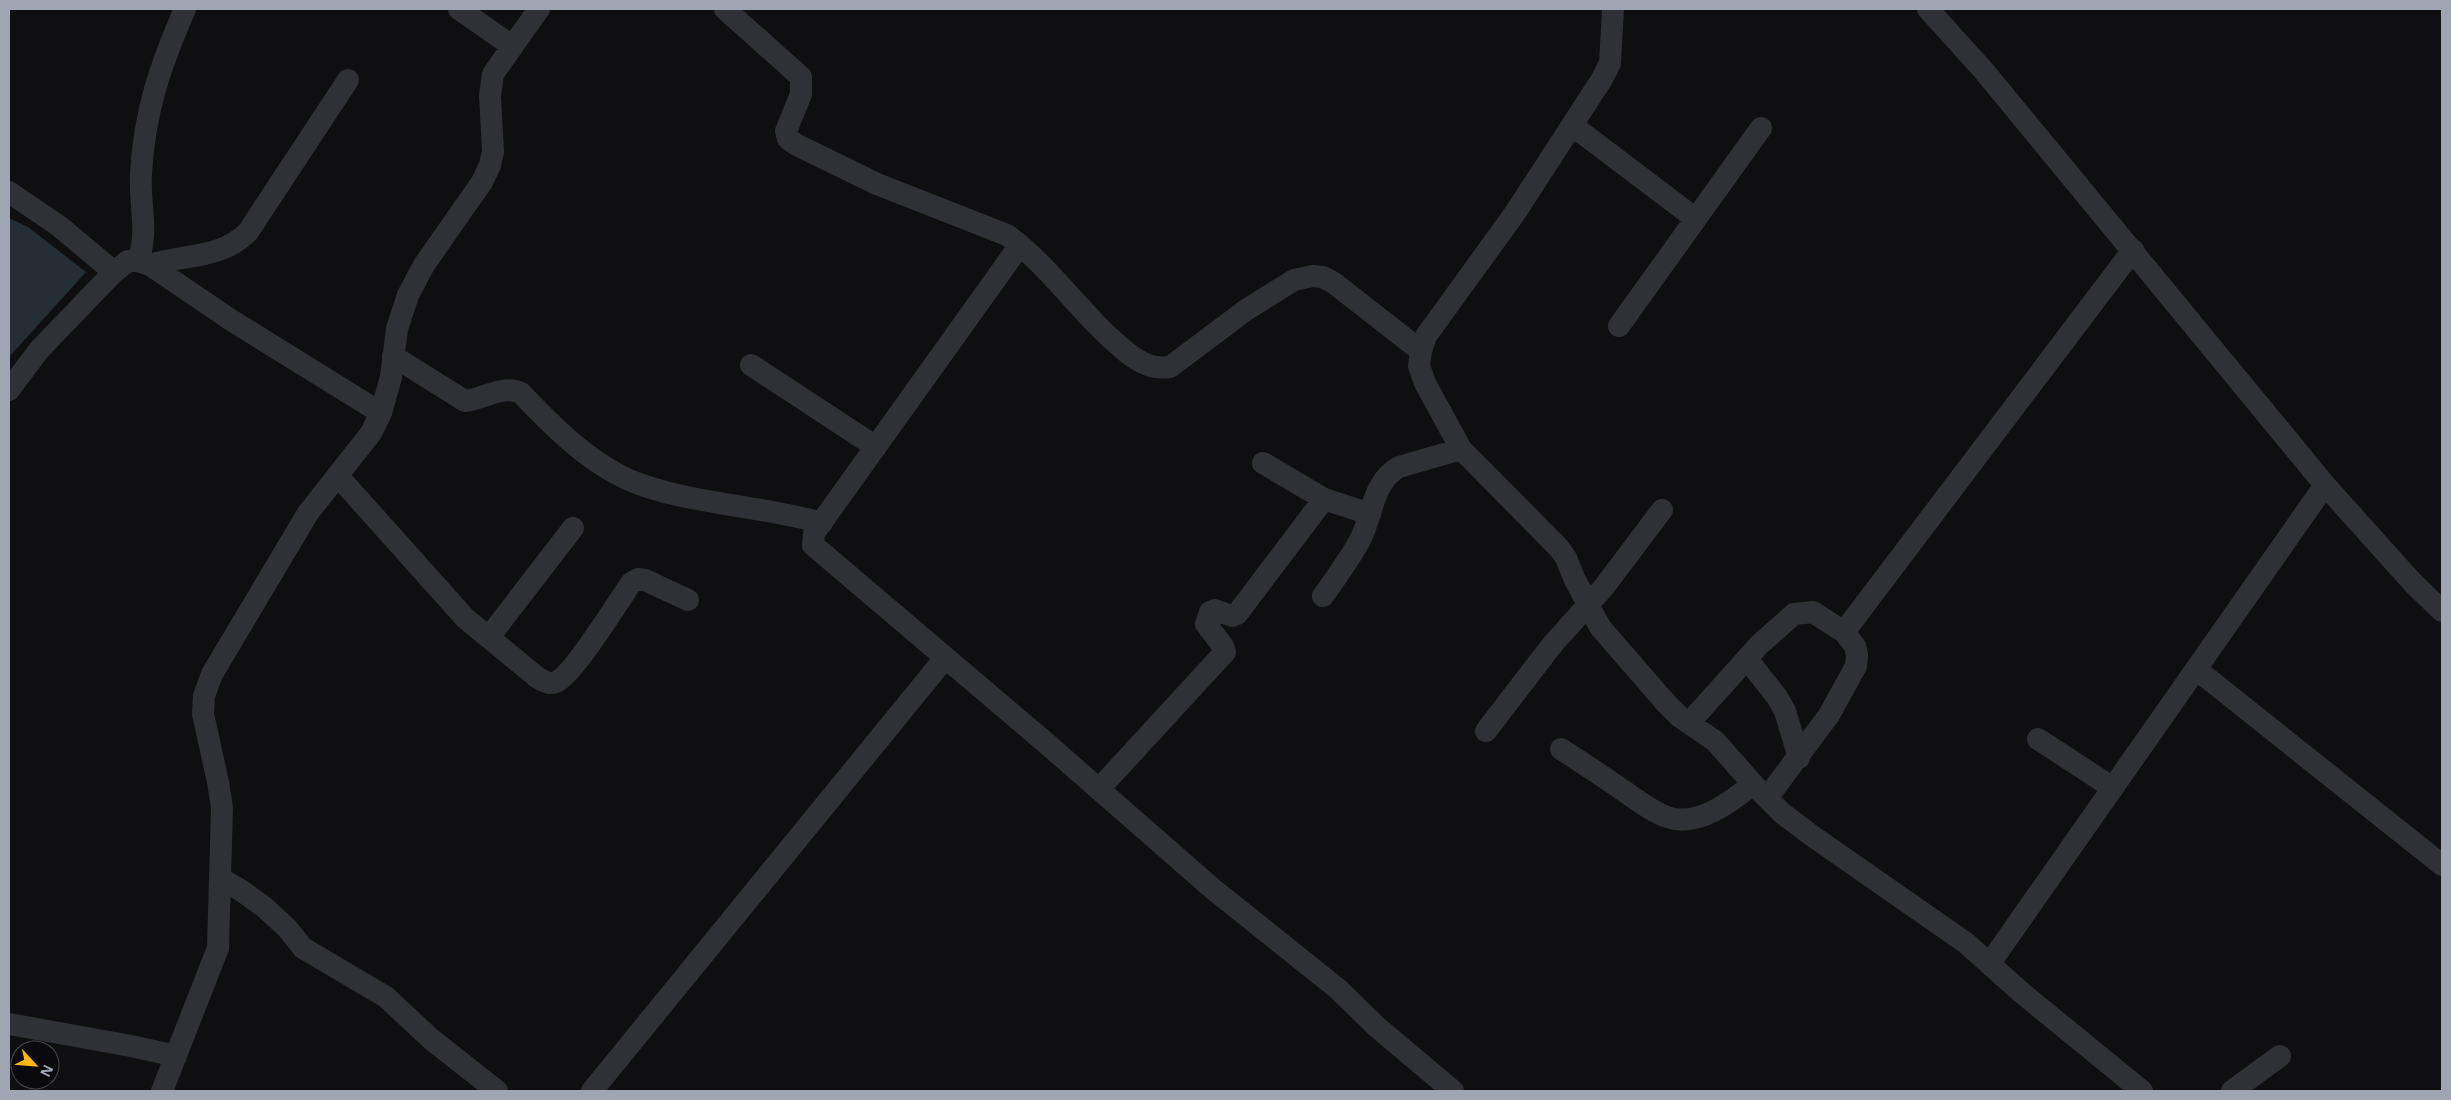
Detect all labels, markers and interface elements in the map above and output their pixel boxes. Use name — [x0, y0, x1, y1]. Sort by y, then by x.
north arrow — [10, 1040, 60, 1090]
text: N — [36, 1062, 58, 1080]

